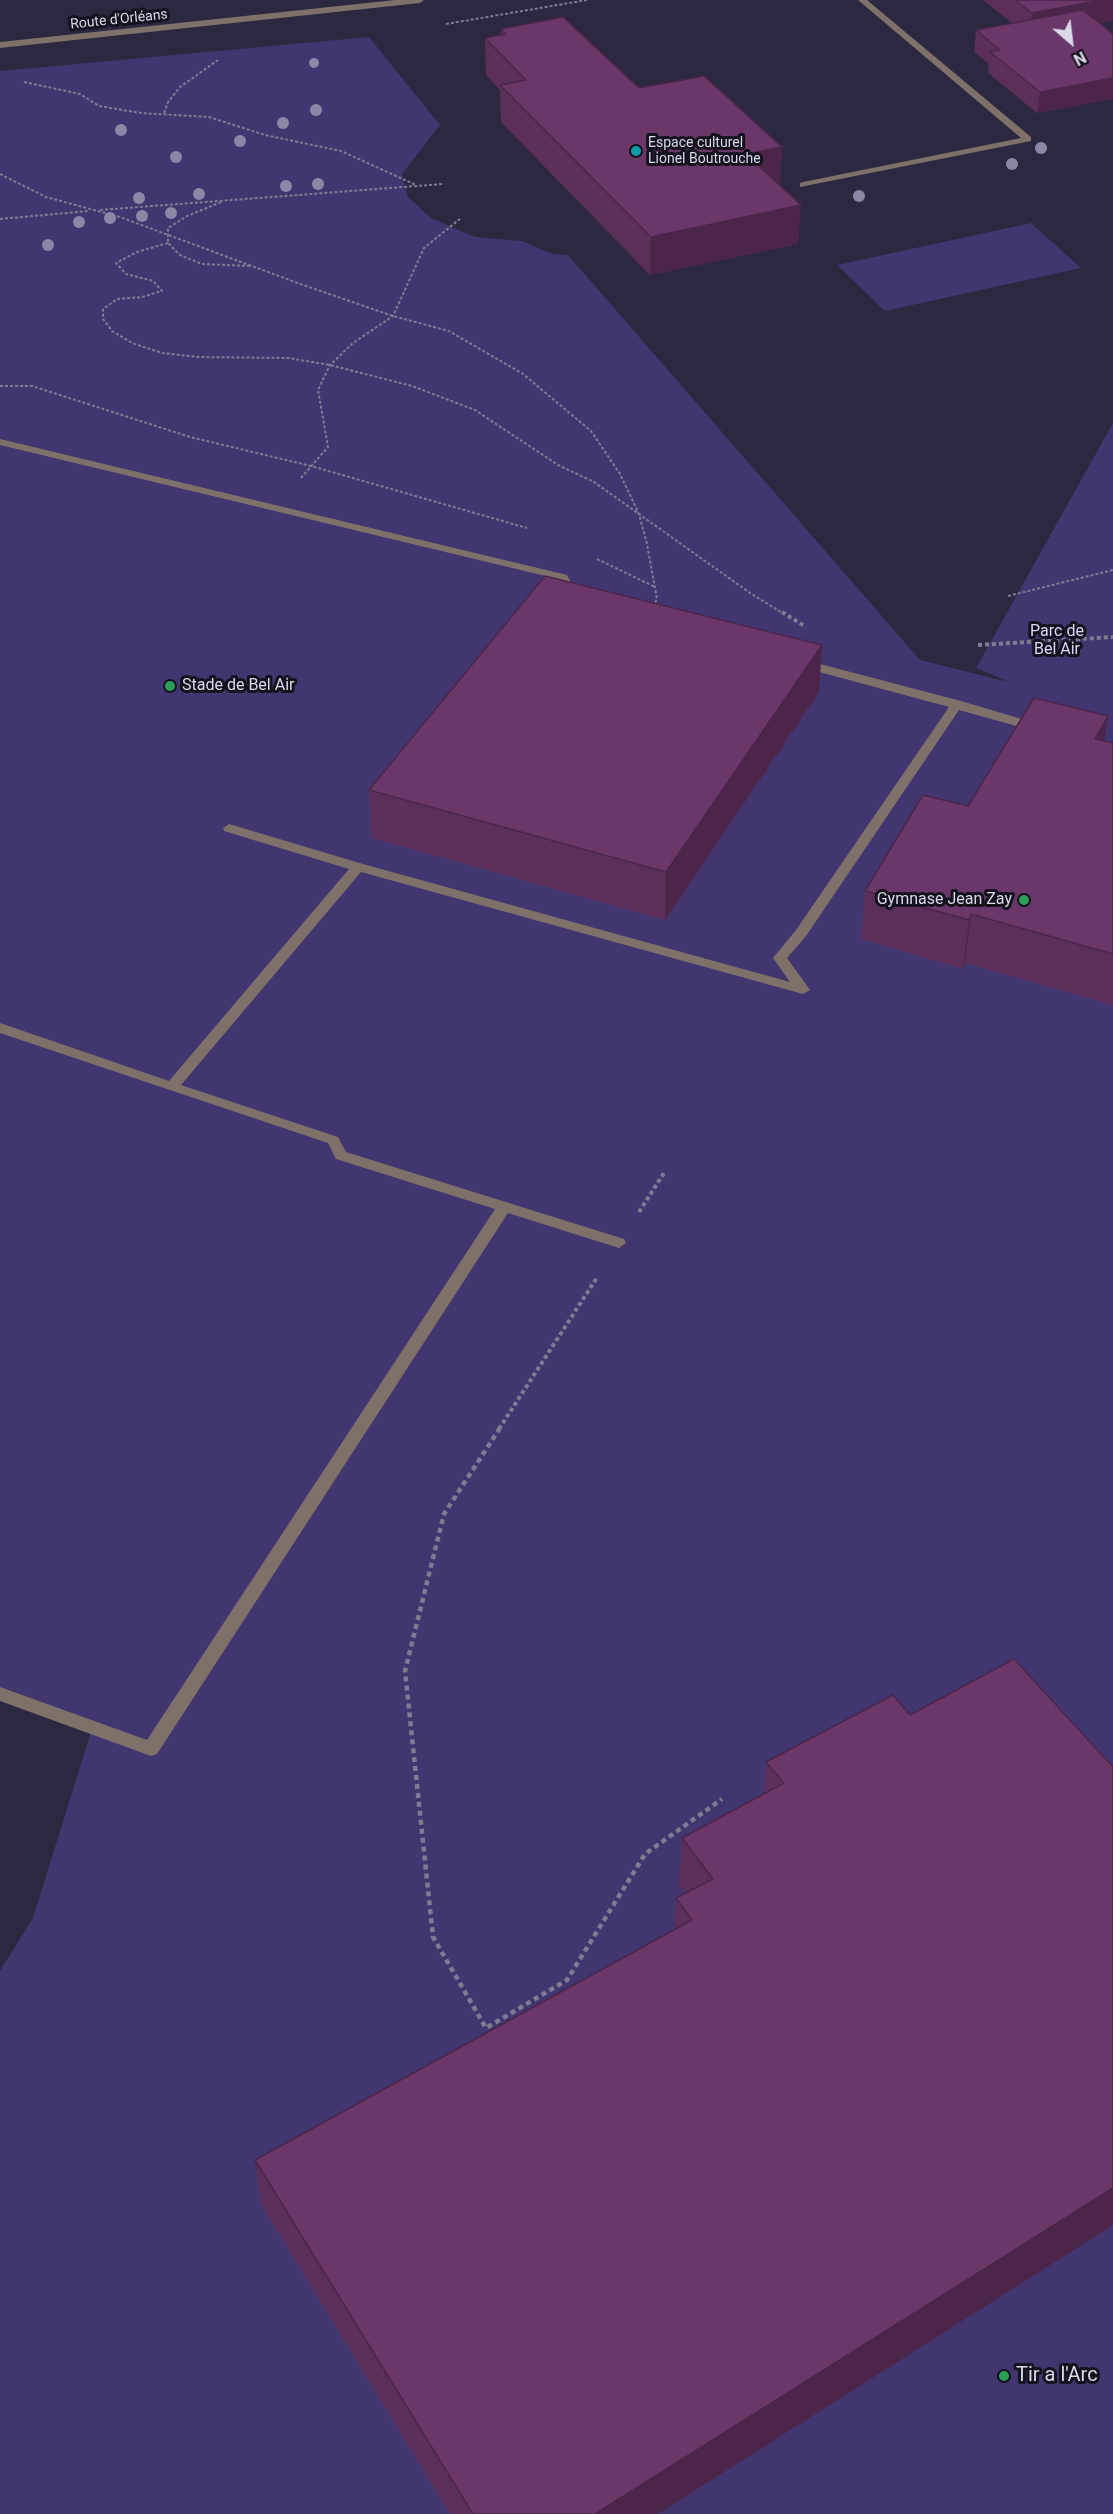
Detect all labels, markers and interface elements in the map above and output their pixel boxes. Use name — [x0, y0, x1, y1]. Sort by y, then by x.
street label: Route d'Orléans — [69, 7, 169, 33]
north arrow — [1041, 12, 1101, 72]
text: N — [1070, 47, 1089, 69]
place label: Espace culturel Lionel Boutrouche — [648, 135, 761, 168]
marker: Espace culturel Lionel Boutrouche — [629, 144, 643, 158]
park label: Parc de Bel Air — [1030, 622, 1084, 660]
place label: Stade de Bel Air — [182, 676, 294, 696]
marker: Stade de Bel Air — [163, 679, 177, 693]
place label: Gymnase Jean Zay — [877, 890, 1012, 910]
marker: Gymnase Jean Zay — [1017, 893, 1031, 907]
place label: Tir a l'Arc — [1016, 2364, 1098, 2388]
marker: Tir a l'Arc — [997, 2369, 1011, 2383]

